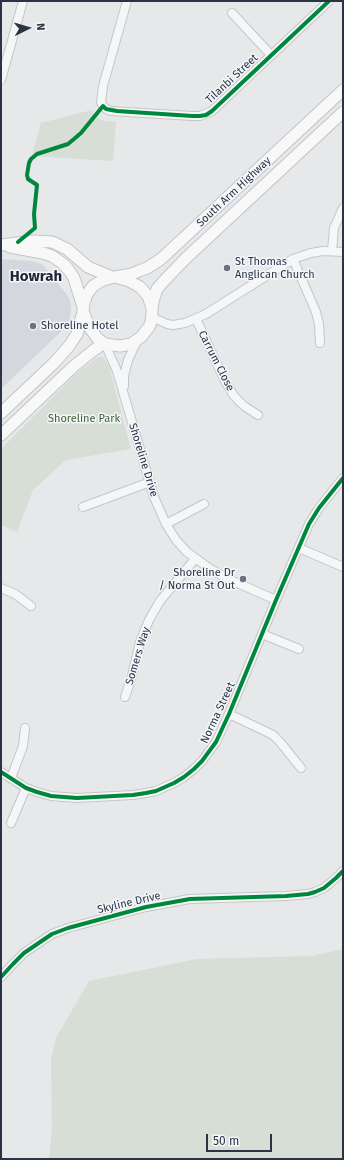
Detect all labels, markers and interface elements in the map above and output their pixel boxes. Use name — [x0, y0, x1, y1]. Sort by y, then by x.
north arrow — [8, 8, 48, 48]
text: N — [34, 23, 47, 31]
street label: Tilanbi Street — [203, 51, 261, 107]
street label: South Arm Highway — [194, 154, 274, 230]
place label: St Thomas Anglican Church — [235, 255, 315, 281]
marker: St Thomas Anglican Church — [222, 263, 232, 273]
district label: Howrah — [10, 268, 62, 286]
place label: Shoreline Hotel — [41, 319, 118, 333]
marker: Shoreline Hotel — [28, 321, 38, 331]
street label: Carrum Close — [195, 329, 237, 393]
park label: Shoreline Park — [48, 412, 120, 426]
street label: Shoreline Drive — [126, 422, 160, 498]
place label: Shoreline Dr / Norma St Out — [159, 566, 235, 592]
marker: Shoreline Dr / Norma St Out — [238, 574, 248, 584]
street label: Somers Way — [123, 625, 153, 687]
street label: Norma Street — [198, 680, 238, 746]
street label: Skyline Drive — [96, 889, 162, 917]
scale bar — [208, 1126, 274, 1152]
text: 50 m — [213, 1134, 239, 1148]

